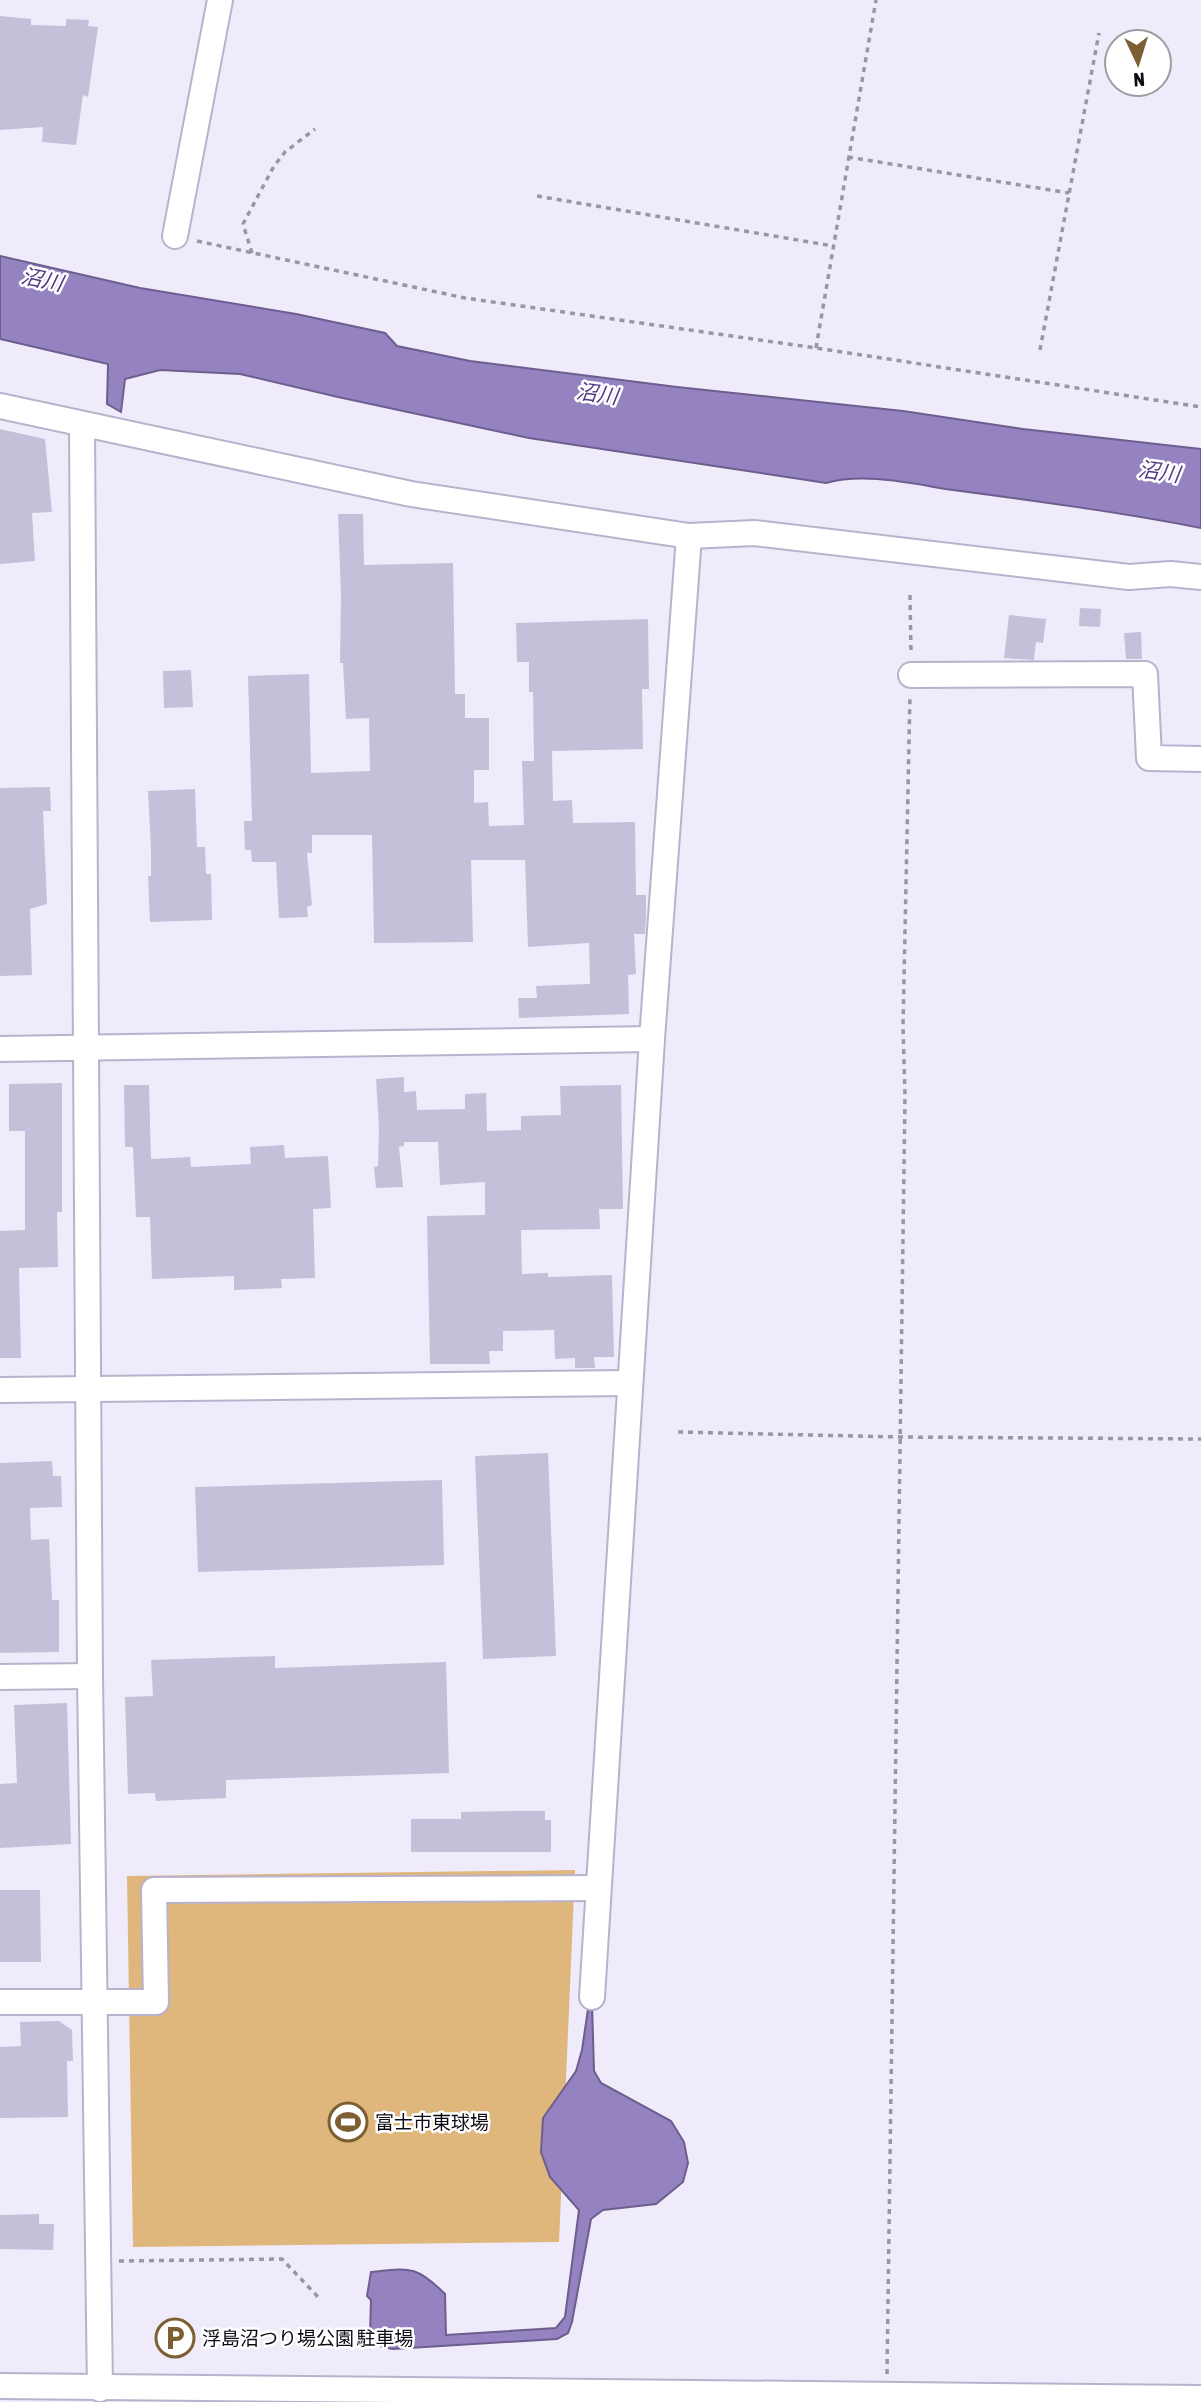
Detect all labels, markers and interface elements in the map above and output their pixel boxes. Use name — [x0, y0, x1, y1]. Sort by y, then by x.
north arrow — [1103, 28, 1173, 98]
text: N — [1133, 69, 1146, 91]
water label: 沼川 — [19, 263, 67, 296]
water label: 沼川 — [575, 378, 622, 408]
water label: 沼川 — [1137, 456, 1184, 486]
sports icon: 富士市東球場 — [327, 2101, 369, 2143]
place label: 富士市東球場 — [375, 2111, 489, 2133]
parking icon: 浮島沼つり場公園 駐車場 — [154, 2317, 196, 2359]
place label: 浮島沼つり場公園 駐車場 — [202, 2327, 414, 2349]

